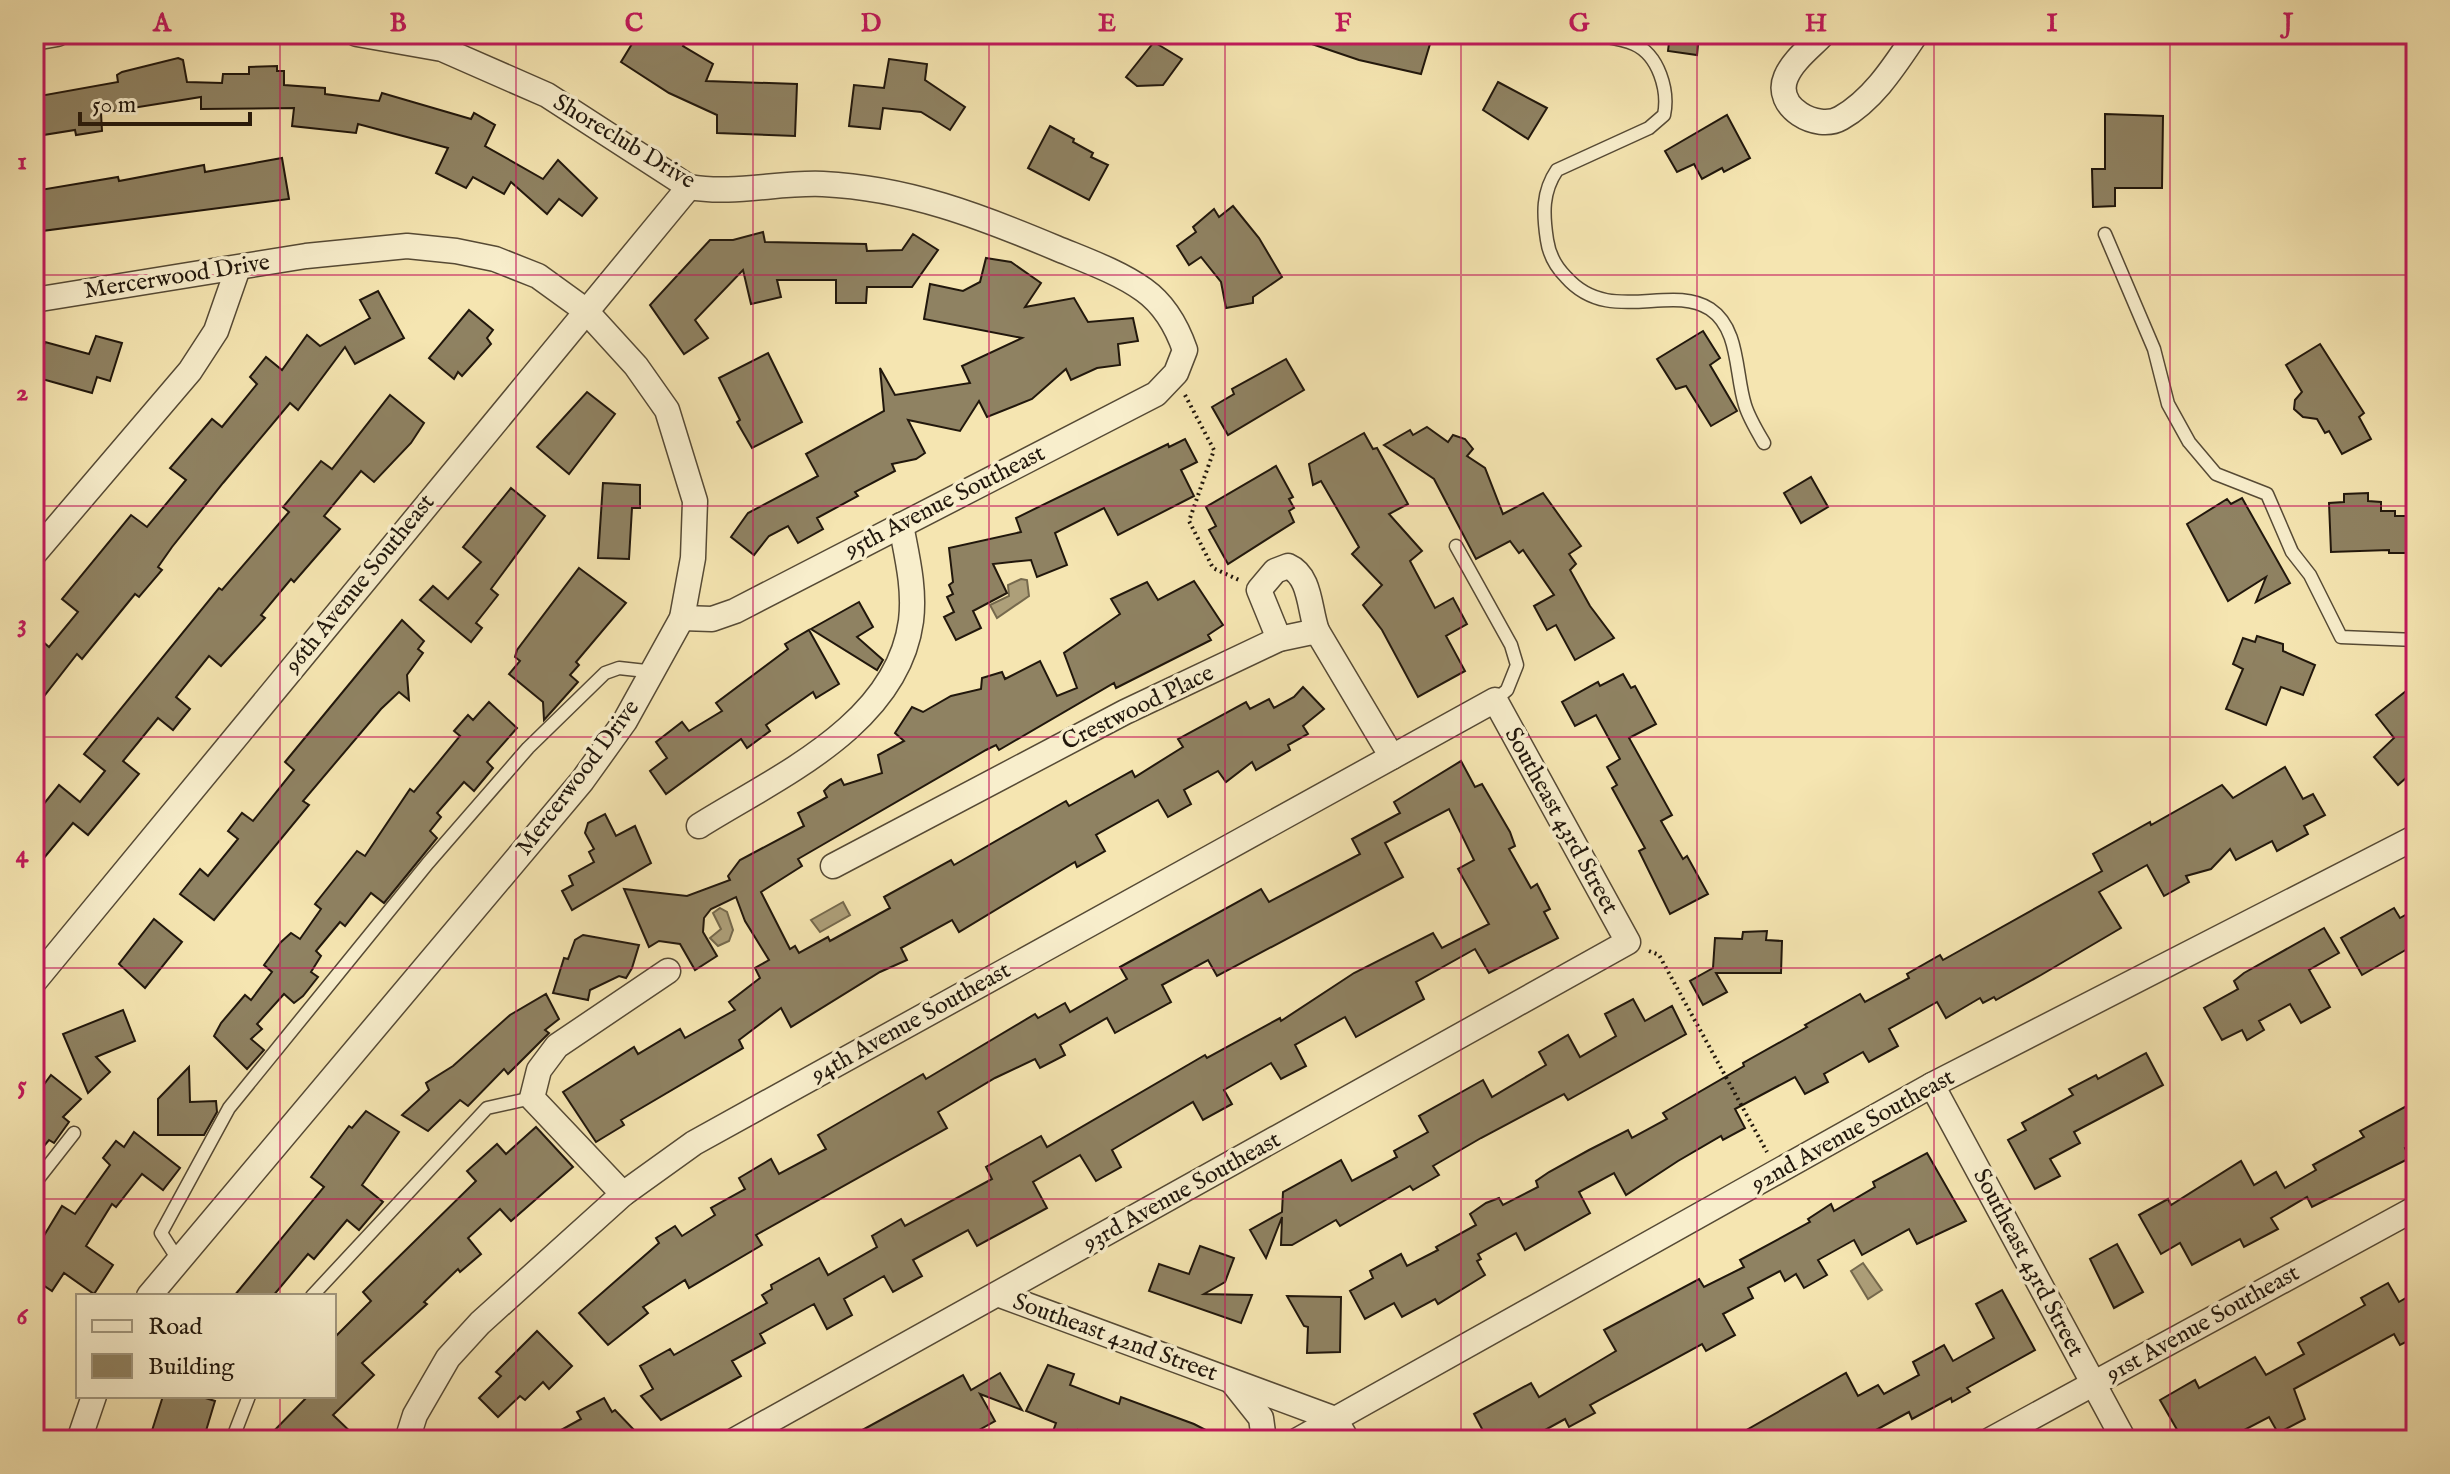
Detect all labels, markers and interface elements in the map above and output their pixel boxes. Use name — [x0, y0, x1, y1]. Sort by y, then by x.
text: A — [152, 7, 172, 40]
text: B — [389, 7, 407, 40]
text: C — [625, 7, 644, 40]
text: D — [861, 7, 882, 40]
text: E — [1098, 7, 1116, 40]
text: F — [1335, 7, 1352, 40]
text: G — [1569, 7, 1590, 40]
text: H — [1805, 7, 1827, 40]
text: I — [2046, 7, 2058, 40]
text: J — [2280, 7, 2294, 40]
scale bar — [80, 76, 250, 126]
street label: Shoreclub Drive — [547, 87, 701, 197]
text: 50 m — [92, 90, 136, 121]
text: 1 — [17, 145, 27, 178]
street label: Mercerwood Drive — [82, 247, 272, 307]
text: 2 — [16, 376, 28, 409]
street label: 95th Avenue Southeast — [839, 438, 1050, 566]
street label: 96th Avenue Southeast — [277, 488, 442, 681]
text: 3 — [17, 607, 27, 640]
street label: Crestwood Place — [1057, 658, 1219, 758]
street label: Mercerwood Drive — [509, 694, 647, 862]
street label: Southeast 43rd Street — [1497, 722, 1625, 920]
text: 4 — [16, 838, 30, 871]
street label: 94th Avenue Southeast — [805, 955, 1016, 1091]
street label: 92nd Avenue Southeast — [1745, 1062, 1960, 1200]
text: 5 — [17, 1069, 27, 1102]
street label: 93rd Avenue Southeast — [1077, 1125, 1286, 1260]
street label: Southeast 43rd Street — [1965, 1163, 2091, 1363]
street label: 91st Avenue Southeast — [2100, 1258, 2305, 1391]
street label: Southeast 42nd Street — [1009, 1287, 1221, 1389]
legend — [76, 1294, 336, 1398]
text: 6 — [17, 1300, 29, 1333]
text: Road — [148, 1312, 202, 1343]
text: Building — [148, 1352, 235, 1383]

